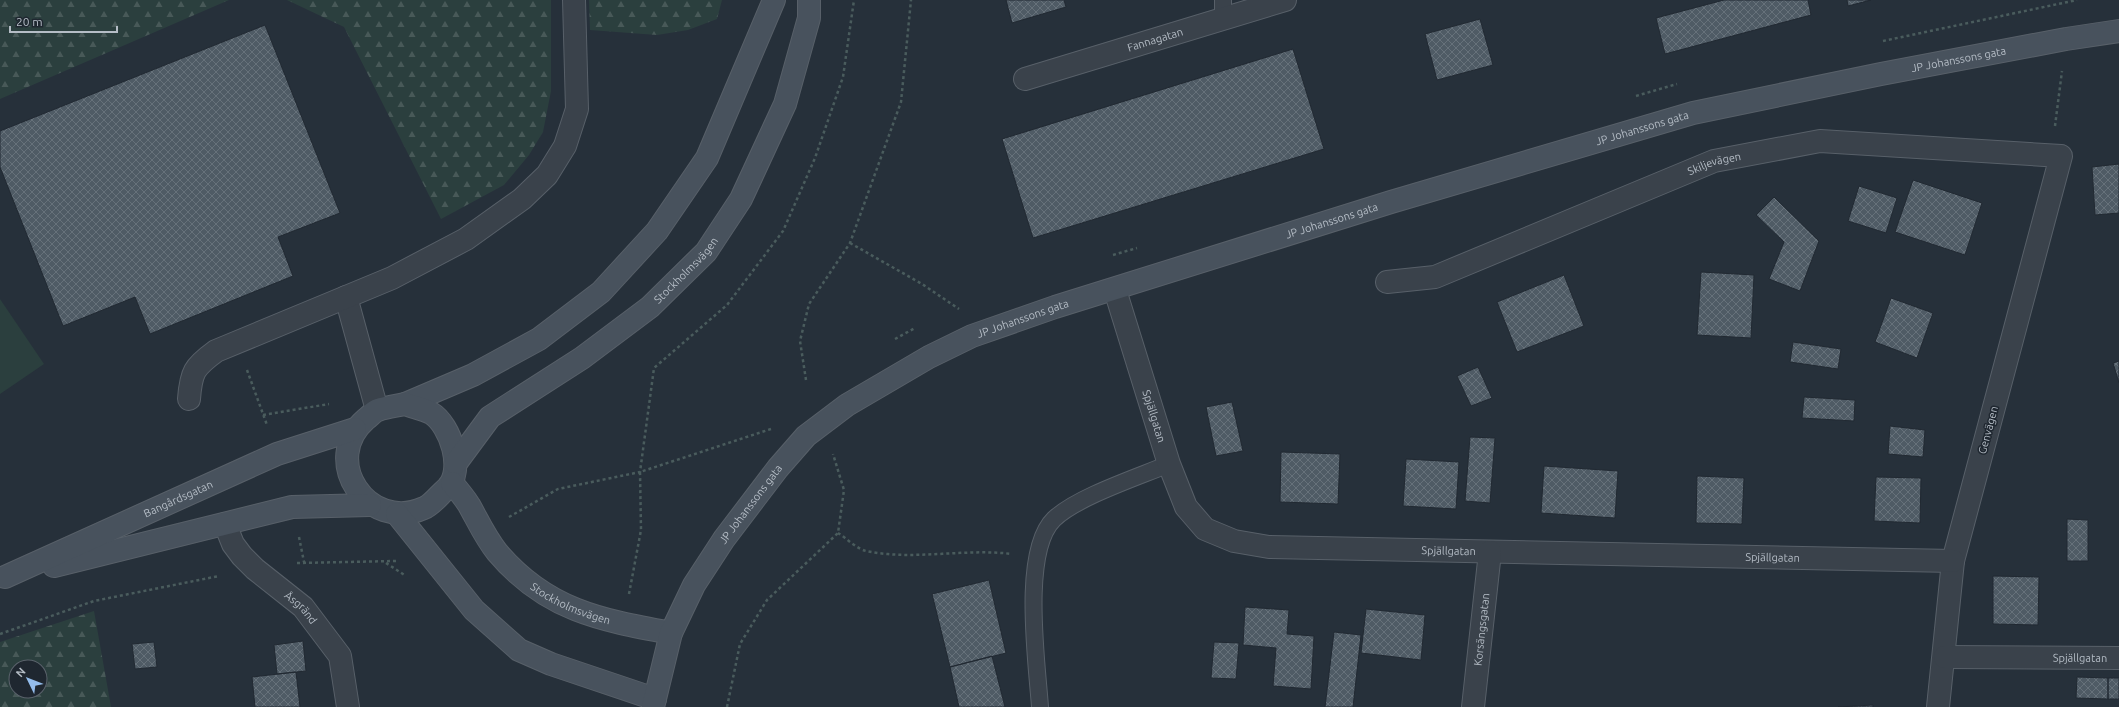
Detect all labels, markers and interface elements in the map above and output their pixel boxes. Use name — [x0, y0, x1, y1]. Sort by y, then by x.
scale bar — [10, 8, 117, 34]
text: 20 m — [16, 15, 43, 28]
street label: Fannagatan — [1126, 25, 1184, 54]
street label: JP Johanssons gata — [1910, 44, 2007, 74]
street label: JP Johanssons gata — [1594, 109, 1690, 147]
street label: Skiljevägen — [1686, 150, 1742, 177]
street label: JP Johanssons gata — [1284, 200, 1379, 241]
street label: Stockholmsvägen — [652, 235, 720, 306]
street label: JP Johanssons gata — [975, 297, 1070, 340]
street label: Spjällgatan — [1140, 388, 1168, 444]
street label: Genvägen — [1976, 405, 2000, 455]
street label: JP Johanssons gata — [717, 462, 784, 546]
street label: Bangårdsgatan — [142, 478, 215, 520]
street label: Spjällgatan — [1421, 544, 1476, 557]
street label: Spjällgatan — [1745, 551, 1800, 564]
street label: Stockholmsvägen — [528, 580, 612, 626]
street label: Åsgränd — [282, 589, 319, 626]
street label: Korsängsgatan — [1472, 592, 1491, 667]
street label: Spjällgatan — [2053, 652, 2107, 664]
north arrow — [8, 659, 48, 699]
text: N — [13, 665, 28, 679]

